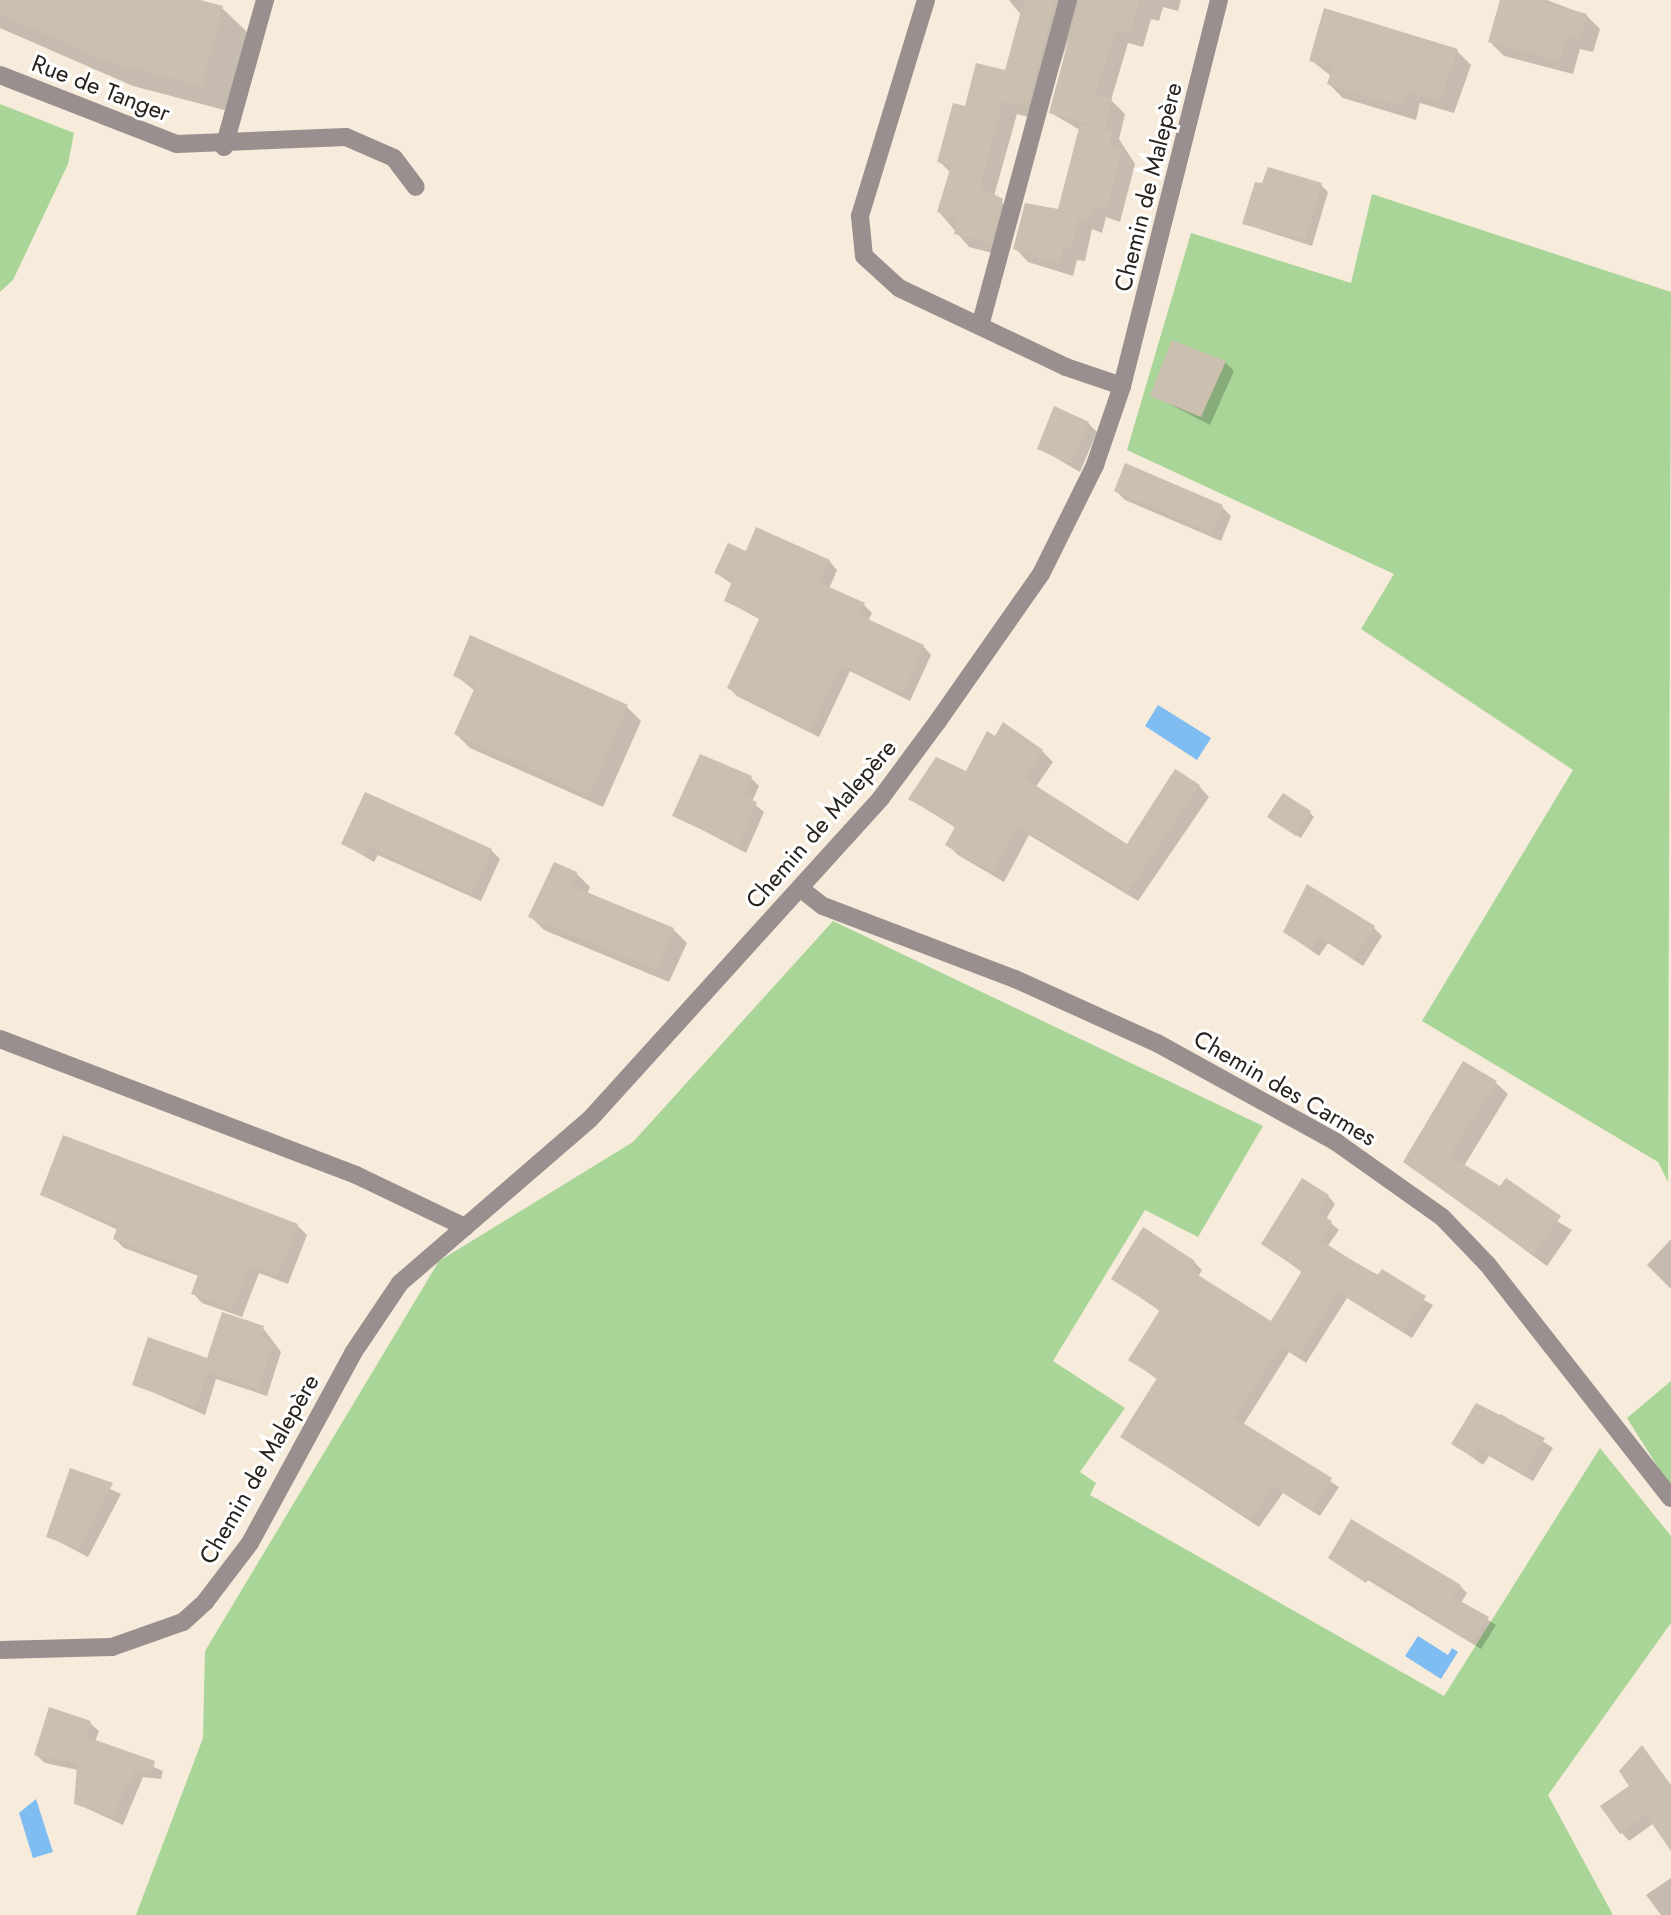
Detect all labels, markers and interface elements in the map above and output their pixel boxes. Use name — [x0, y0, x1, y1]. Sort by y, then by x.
street label: Rue de Tanger — [28, 48, 174, 128]
street label: Chemin de Malepère — [1108, 79, 1188, 295]
street label: Chemin de Malepère — [740, 734, 902, 914]
street label: Chemin des Carmes — [1189, 1024, 1381, 1152]
street label: Chemin de Malepère — [193, 1369, 325, 1569]

